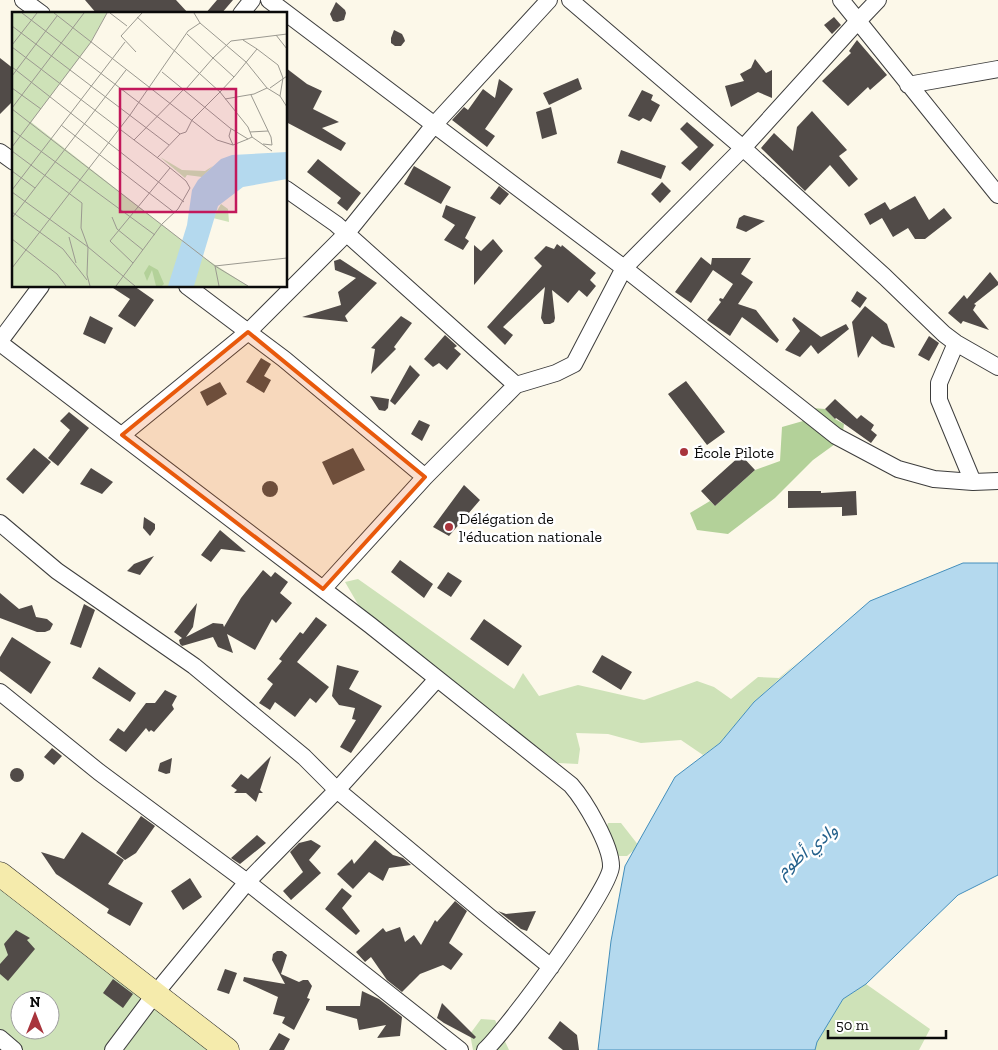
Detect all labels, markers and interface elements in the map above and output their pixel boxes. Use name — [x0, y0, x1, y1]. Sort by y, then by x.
inset map — [12, 12, 288, 288]
place label: École Pilote — [694, 443, 774, 462]
marker: École Pilote — [678, 446, 690, 458]
place label: Délégation de l'éducation nationale — [459, 509, 602, 546]
marker: Délégation de l'éducation nationale — [443, 521, 455, 533]
water label: وادي أظوم — [771, 819, 844, 884]
north arrow — [10, 990, 60, 1040]
text: N — [30, 994, 41, 1011]
scale bar — [828, 1008, 946, 1040]
text: 50 m — [836, 1016, 869, 1034]

